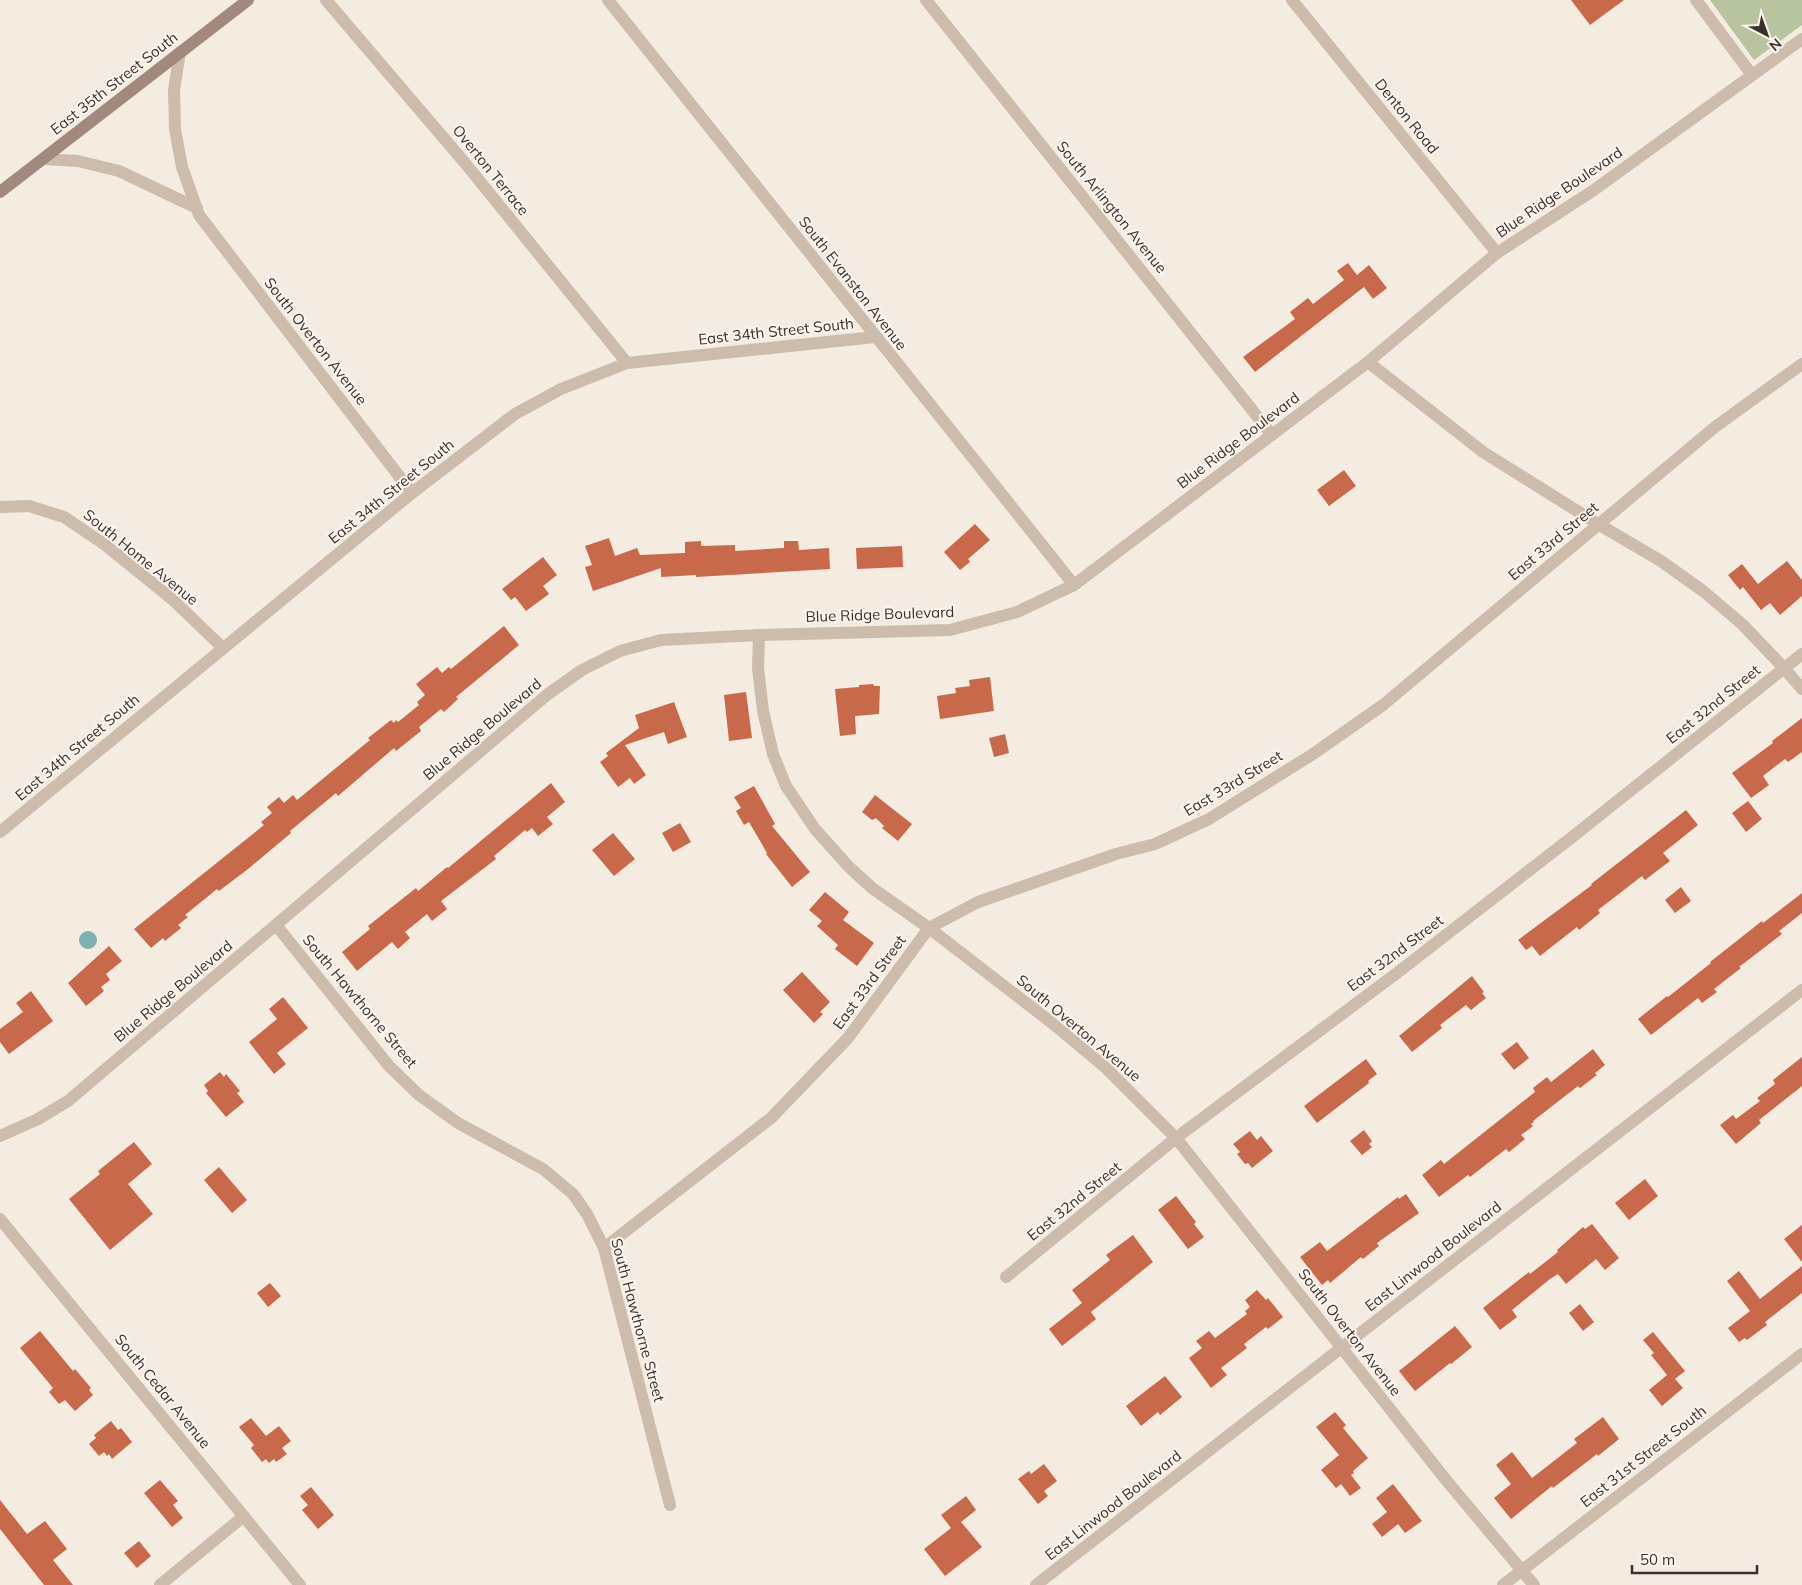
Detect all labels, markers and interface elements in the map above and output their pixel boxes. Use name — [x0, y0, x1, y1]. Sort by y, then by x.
north arrow — [1742, 10, 1792, 60]
street label: East 35th Street South — [47, 27, 181, 139]
text: N — [1766, 35, 1785, 55]
street label: Denton Road — [1371, 75, 1443, 157]
street label: Overton Terrace — [449, 121, 533, 219]
street label: South Arlington Avenue — [1053, 137, 1171, 277]
street label: Blue Ridge Boulevard — [1492, 143, 1626, 241]
street label: South Evanston Avenue — [795, 212, 911, 354]
street label: South Overton Avenue — [260, 273, 372, 409]
street label: East 34th Street South — [697, 313, 855, 349]
street label: Blue Ridge Boulevard — [1173, 388, 1303, 492]
street label: East 34th Street South — [324, 434, 458, 548]
street label: East 33rd Street — [1504, 498, 1602, 584]
street label: South Home Avenue — [80, 505, 202, 609]
street label: Blue Ridge Boulevard — [805, 602, 955, 626]
street label: East 32nd Street — [1662, 660, 1764, 748]
street label: Blue Ridge Boulevard — [419, 674, 545, 784]
street label: East 34th Street South — [11, 690, 143, 804]
street label: East 33rd Street — [1180, 746, 1286, 820]
street label: East 32nd Street — [1343, 911, 1447, 995]
street label: South Hawthorne Street — [299, 930, 421, 1072]
street label: East 33rd Street — [828, 931, 910, 1033]
street label: Blue Ridge Boulevard — [110, 936, 236, 1046]
street label: South Overton Avenue — [1013, 970, 1145, 1086]
street label: East 32nd Street — [1023, 1157, 1125, 1245]
street label: East Linwood Boulevard — [1361, 1197, 1505, 1315]
street label: South Hawthorne Street — [607, 1236, 669, 1404]
street label: South Overton Avenue — [1294, 1264, 1406, 1400]
street label: South Cedar Avenue — [111, 1330, 215, 1452]
street label: East 31st Street South — [1576, 1401, 1710, 1511]
street label: East Linwood Boulevard — [1041, 1446, 1185, 1564]
scale bar — [1632, 1542, 1757, 1574]
text: 50 m — [1640, 1550, 1675, 1569]

